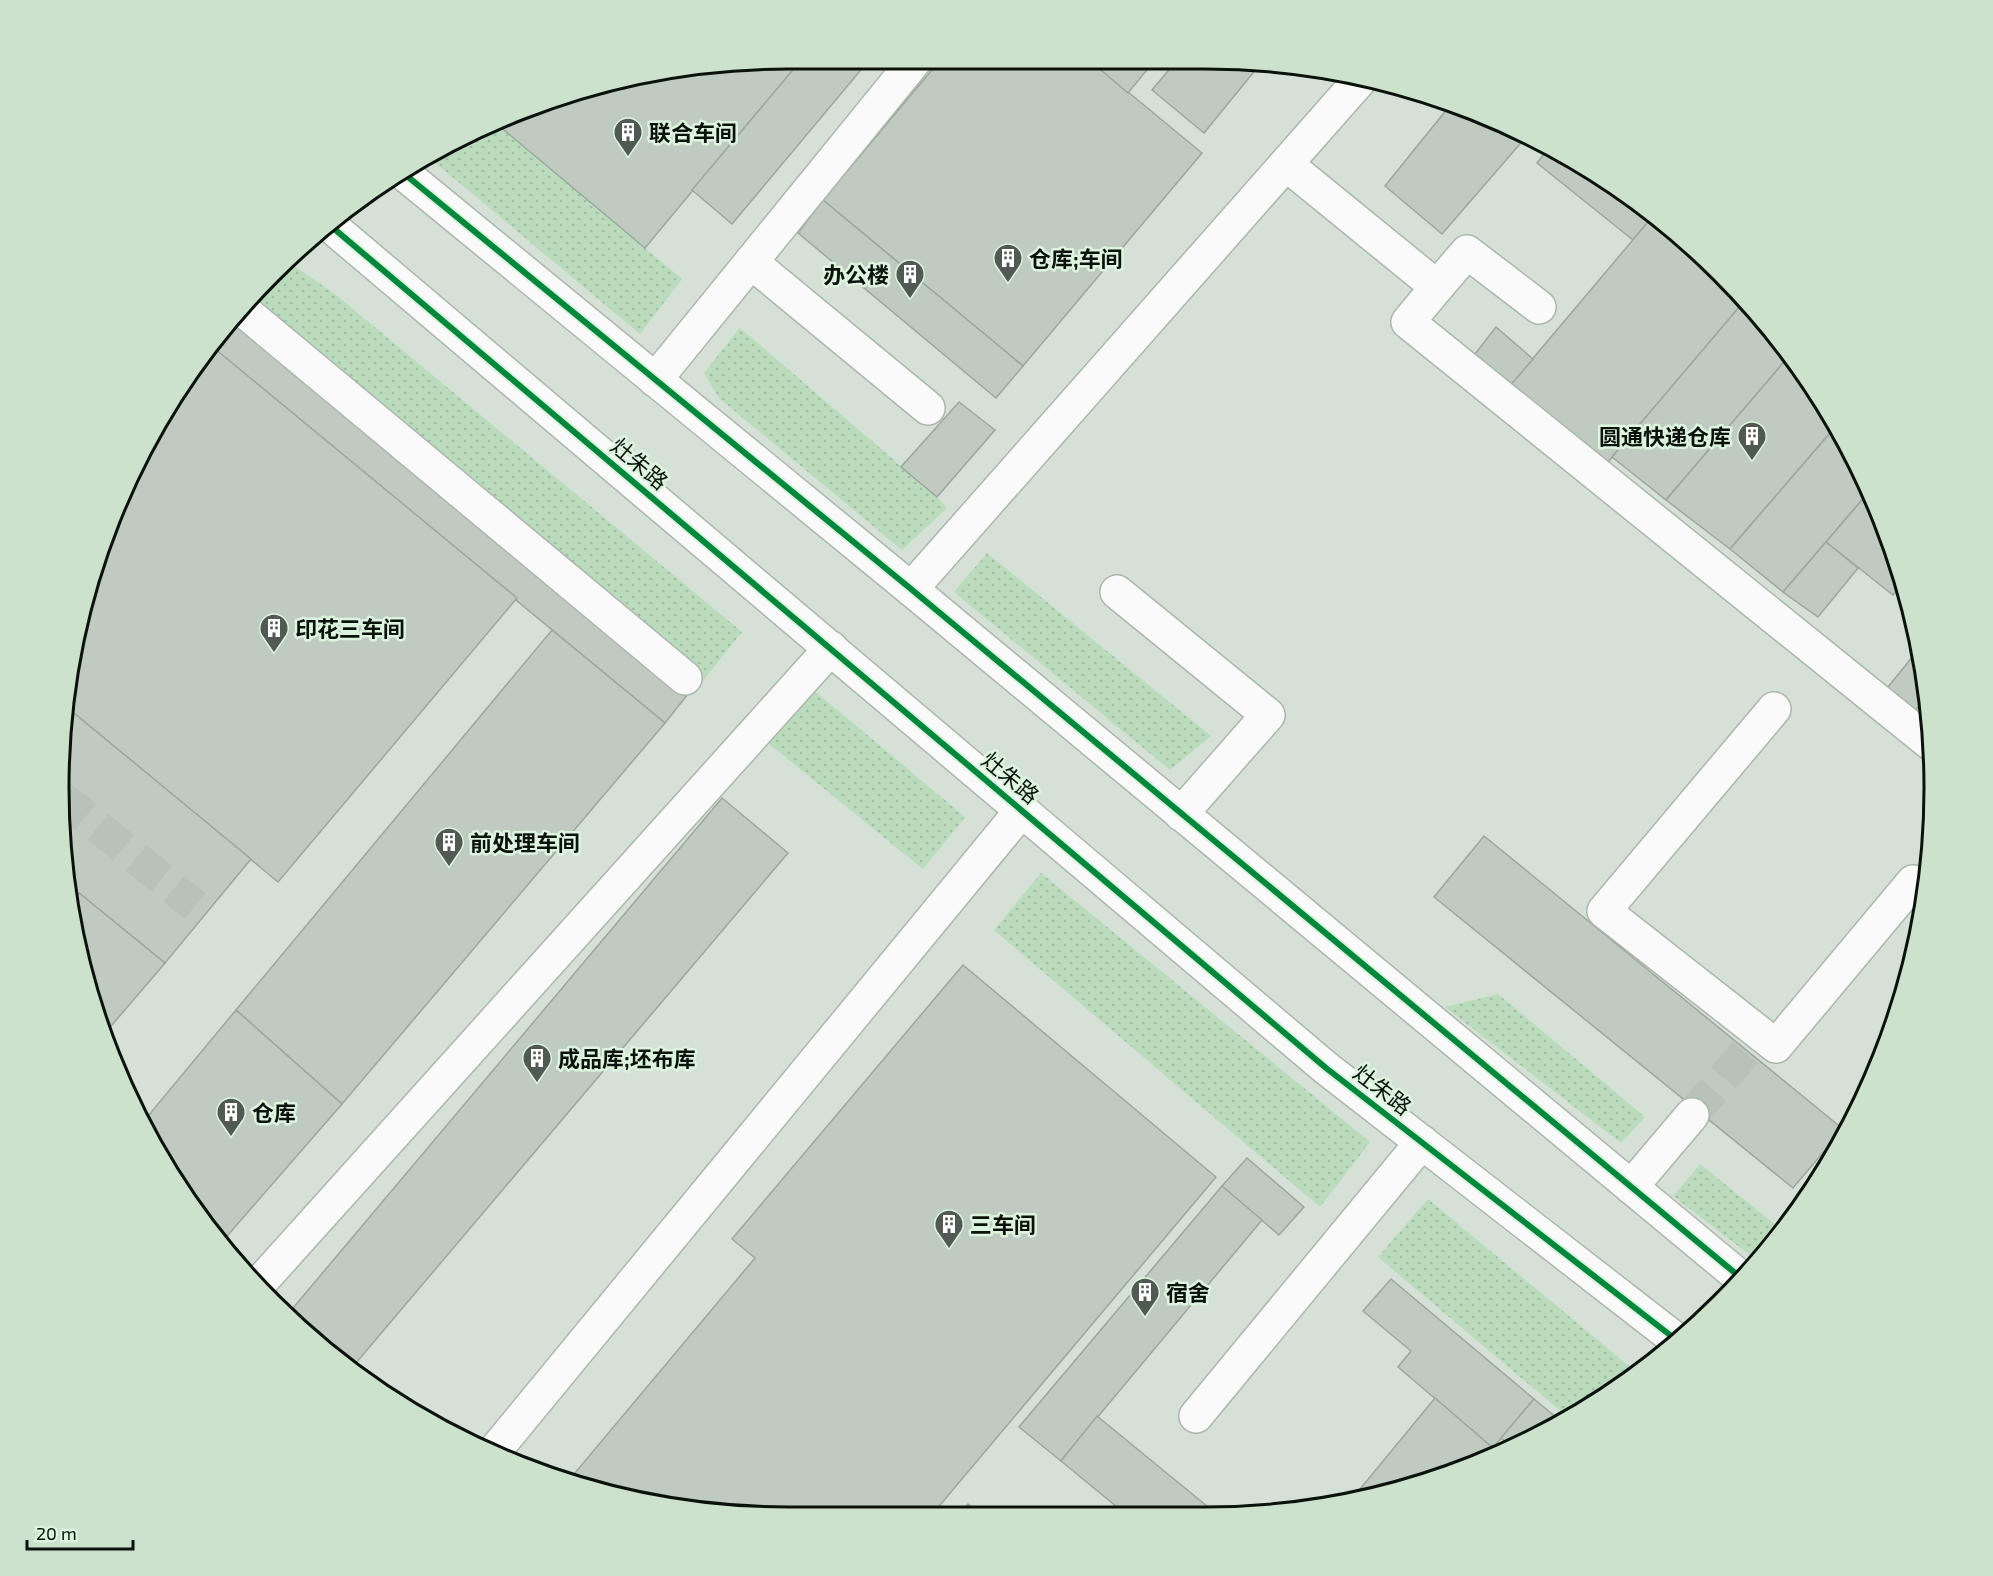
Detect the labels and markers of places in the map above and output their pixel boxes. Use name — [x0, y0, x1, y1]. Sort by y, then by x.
building icon: 联合车间 — [612, 116, 644, 158]
place label: 联合车间 — [649, 119, 737, 145]
building icon: 仓库;车间 — [992, 242, 1024, 284]
place label: 仓库;车间 — [1029, 245, 1123, 271]
building icon: 办公楼 — [894, 258, 926, 300]
place label: 办公楼 — [823, 261, 889, 287]
building icon: 圆通快递仓库 — [1736, 420, 1768, 462]
place label: 圆通快递仓库 — [1599, 423, 1731, 449]
building icon: 印花三车间 — [258, 612, 290, 654]
place label: 印花三车间 — [295, 615, 405, 641]
building icon: 前处理车间 — [433, 826, 465, 868]
place label: 前处理车间 — [470, 829, 580, 855]
building icon: 成品库;坯布库 — [521, 1042, 553, 1084]
place label: 成品库;坯布库 — [558, 1045, 696, 1071]
building icon: 仓库 — [215, 1096, 247, 1138]
place label: 仓库 — [252, 1099, 296, 1125]
building icon: 三车间 — [933, 1208, 965, 1250]
place label: 三车间 — [970, 1211, 1036, 1237]
building icon: 宿舍 — [1129, 1276, 1161, 1318]
place label: 宿舍 — [1166, 1279, 1210, 1305]

